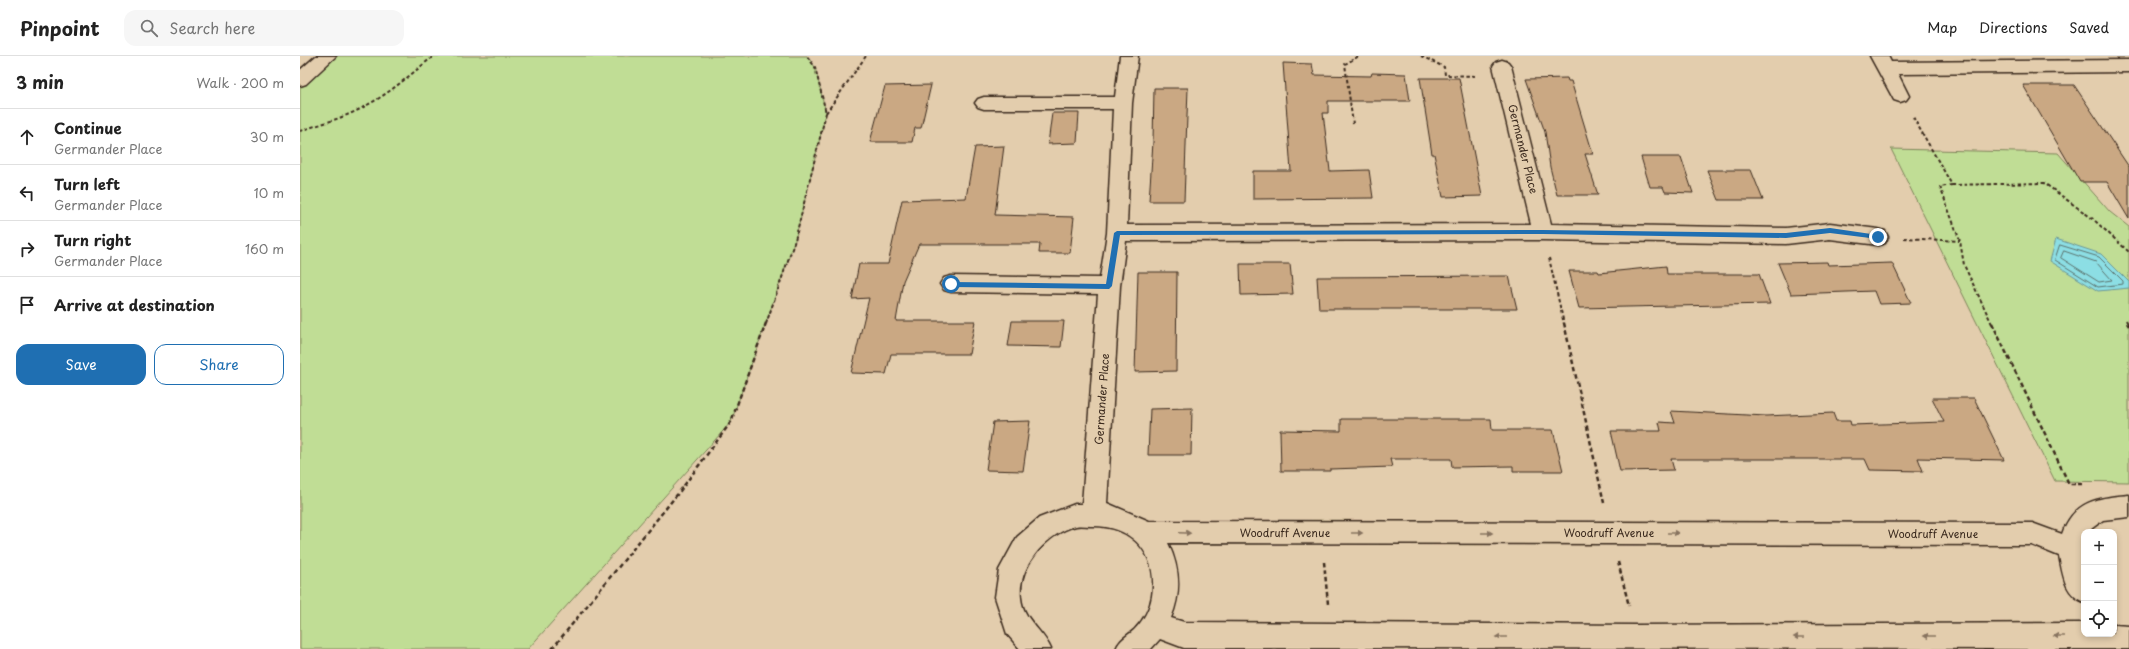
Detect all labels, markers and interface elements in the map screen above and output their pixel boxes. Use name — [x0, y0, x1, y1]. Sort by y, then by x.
search box — [124, 10, 404, 46]
text: Pinpoint — [20, 14, 100, 42]
text: Search here — [170, 16, 255, 39]
icon: search — [138, 17, 160, 39]
text: Map — [1927, 17, 1957, 38]
text: Directions — [1979, 17, 2047, 38]
text: Saved — [2069, 17, 2109, 38]
text: 3 min — [16, 69, 64, 95]
text: Walk · 200 m — [196, 73, 284, 92]
street label: Germander Place — [1504, 102, 1543, 196]
text: Continue — [54, 116, 122, 139]
icon: ahead — [16, 126, 38, 148]
text: 30 m — [250, 127, 284, 146]
text: Germander Place — [54, 139, 162, 158]
text: Turn left — [54, 172, 120, 195]
icon: left — [16, 182, 38, 204]
text: 10 m — [254, 183, 284, 202]
text: Germander Place — [54, 195, 162, 214]
text: Turn right — [54, 228, 131, 251]
route end — [1869, 228, 1887, 246]
icon: right — [16, 238, 38, 260]
text: 160 m — [245, 239, 284, 258]
text: Germander Place — [54, 251, 162, 270]
route start — [942, 275, 960, 293]
text: Arrive at destination — [54, 293, 215, 316]
icon: arrive — [16, 294, 38, 316]
button: Save — [16, 344, 146, 385]
button: Share — [154, 344, 284, 385]
street label: Germander Place — [1090, 353, 1113, 445]
street label: Woodruff Avenue — [1240, 524, 1331, 541]
street label: Woodruff Avenue — [1564, 524, 1655, 541]
street label: Woodruff Avenue — [1888, 525, 1979, 542]
map controls — [2081, 529, 2117, 637]
button: + — [2081, 529, 2117, 565]
one-way arrow — [1179, 530, 1192, 536]
one-way arrow — [1351, 530, 1364, 536]
one-way arrow — [1481, 530, 1494, 536]
one-way arrow — [1667, 530, 1680, 536]
button: − — [2081, 565, 2117, 601]
button: locate — [2081, 601, 2117, 637]
one-way arrow — [1922, 633, 1935, 639]
one-way arrow — [2052, 633, 2065, 639]
one-way arrow — [1494, 634, 1507, 640]
one-way arrow — [1792, 634, 1805, 640]

